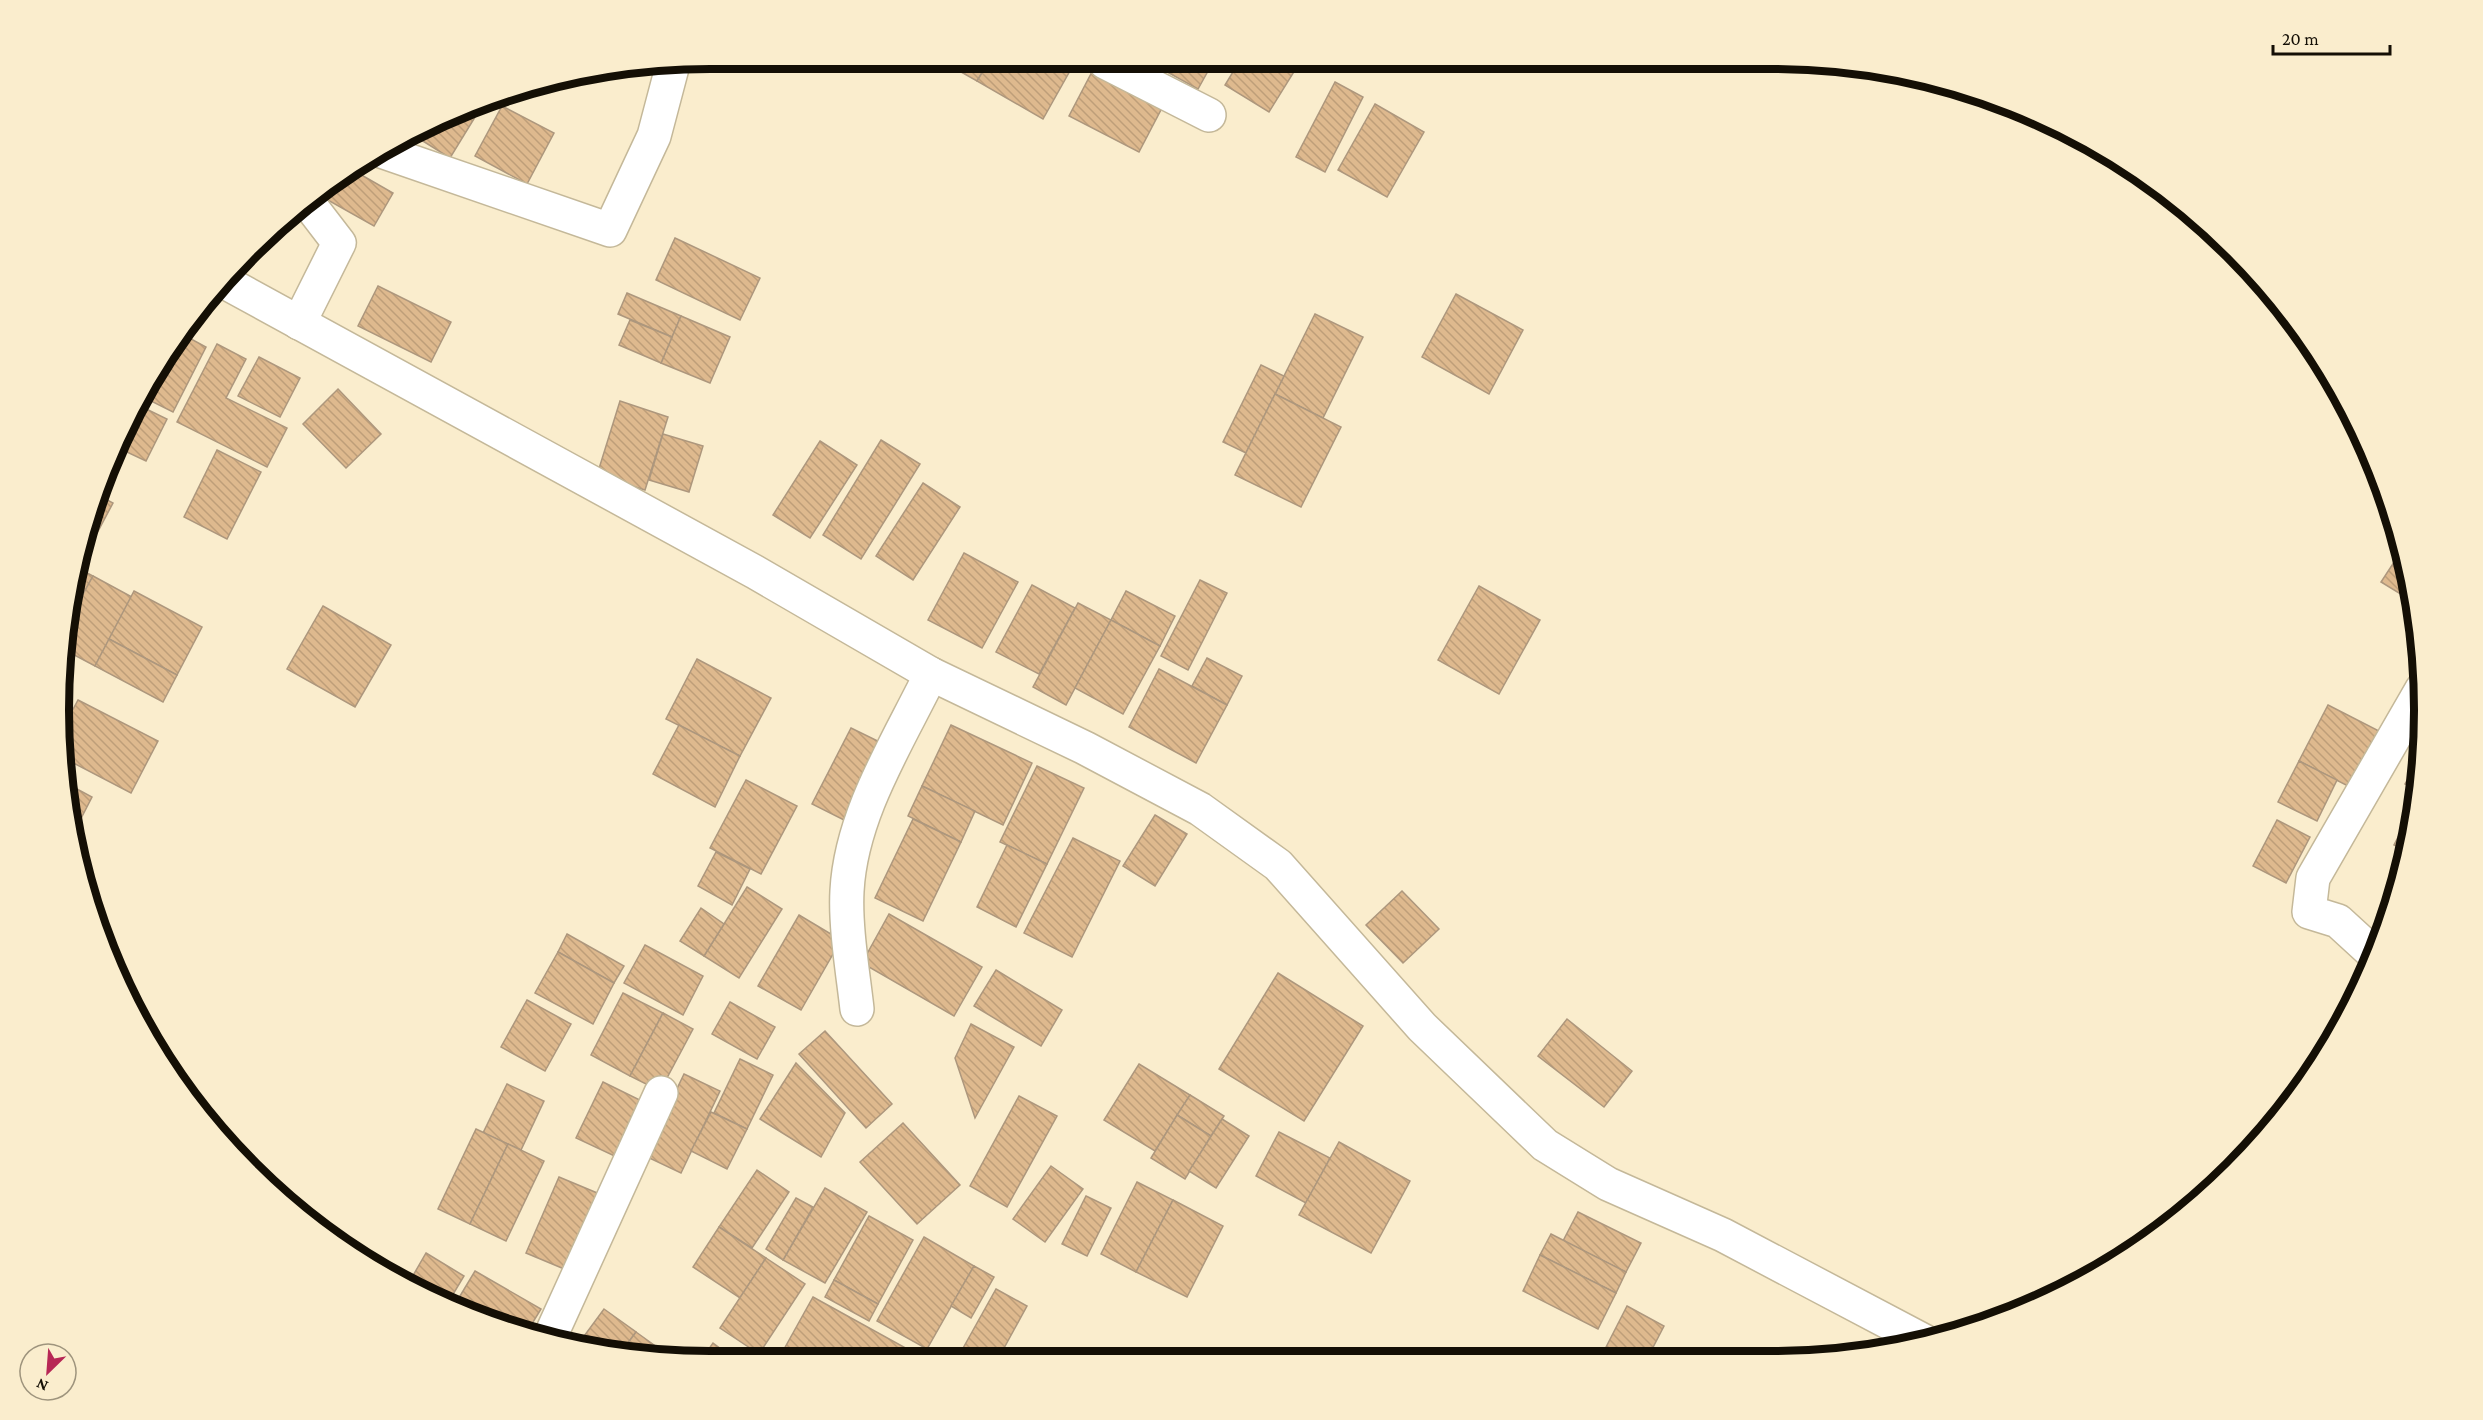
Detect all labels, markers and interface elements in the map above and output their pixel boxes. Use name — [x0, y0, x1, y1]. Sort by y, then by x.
scale bar — [2273, 18, 2390, 56]
text: 20 m — [2282, 29, 2319, 49]
north arrow — [18, 1342, 78, 1402]
text: N — [33, 1375, 50, 1395]

